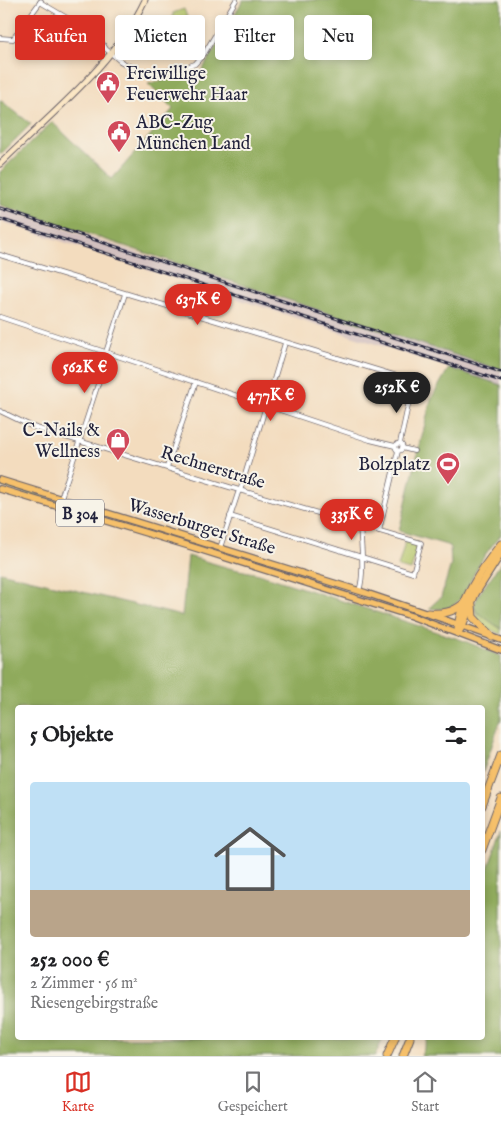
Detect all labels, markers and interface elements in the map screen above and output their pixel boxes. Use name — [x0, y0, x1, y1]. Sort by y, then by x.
chip: Kaufen — [15, 15, 105, 60]
chip: Mieten — [115, 15, 205, 60]
chip: Filter — [215, 15, 294, 60]
chip: Neu — [304, 15, 372, 60]
place label: Freiwillige Feuerwehr Haar — [126, 63, 248, 107]
public building icon: Freiwillige Feuerwehr Haar — [95, 70, 121, 104]
place label: ABC-Zug München Land — [135, 112, 251, 156]
public building icon: ABC-Zug München Land — [106, 119, 132, 153]
pin: 637K € — [157, 284, 239, 326]
text: 637K € — [176, 290, 220, 310]
pin: 562K € — [44, 352, 126, 394]
text: 562K € — [63, 358, 107, 378]
pin: 252K € — [356, 372, 438, 414]
text: 252K € — [374, 378, 420, 398]
pin: 477K € — [230, 380, 312, 422]
text: 477K € — [248, 386, 294, 406]
place label: C-Nails & Wellness — [22, 420, 100, 464]
shop icon: C-Nails & Wellness — [105, 427, 131, 461]
street label: Rechnerstraße — [158, 442, 268, 495]
sports icon: Bolzplatz — [435, 451, 461, 485]
place label: Bolzplatz — [358, 454, 430, 477]
street label: Wasserburger Straße — [125, 494, 278, 561]
pin: 335K € — [311, 498, 393, 541]
road number: B 304 — [56, 499, 104, 526]
text: 335K € — [331, 505, 373, 525]
icon: filters — [442, 721, 470, 749]
text: 5 Objekte — [30, 722, 113, 749]
icon: home — [205, 814, 295, 904]
text: 252 000 € — [30, 947, 110, 974]
text: 2 Zimmer · 56 m² — [30, 974, 138, 994]
text: Riesengebirgstraße — [30, 994, 158, 1014]
tab: Karte — [62, 1068, 94, 1116]
tab: Gespeichert — [218, 1068, 288, 1116]
tab: Start — [411, 1068, 439, 1116]

